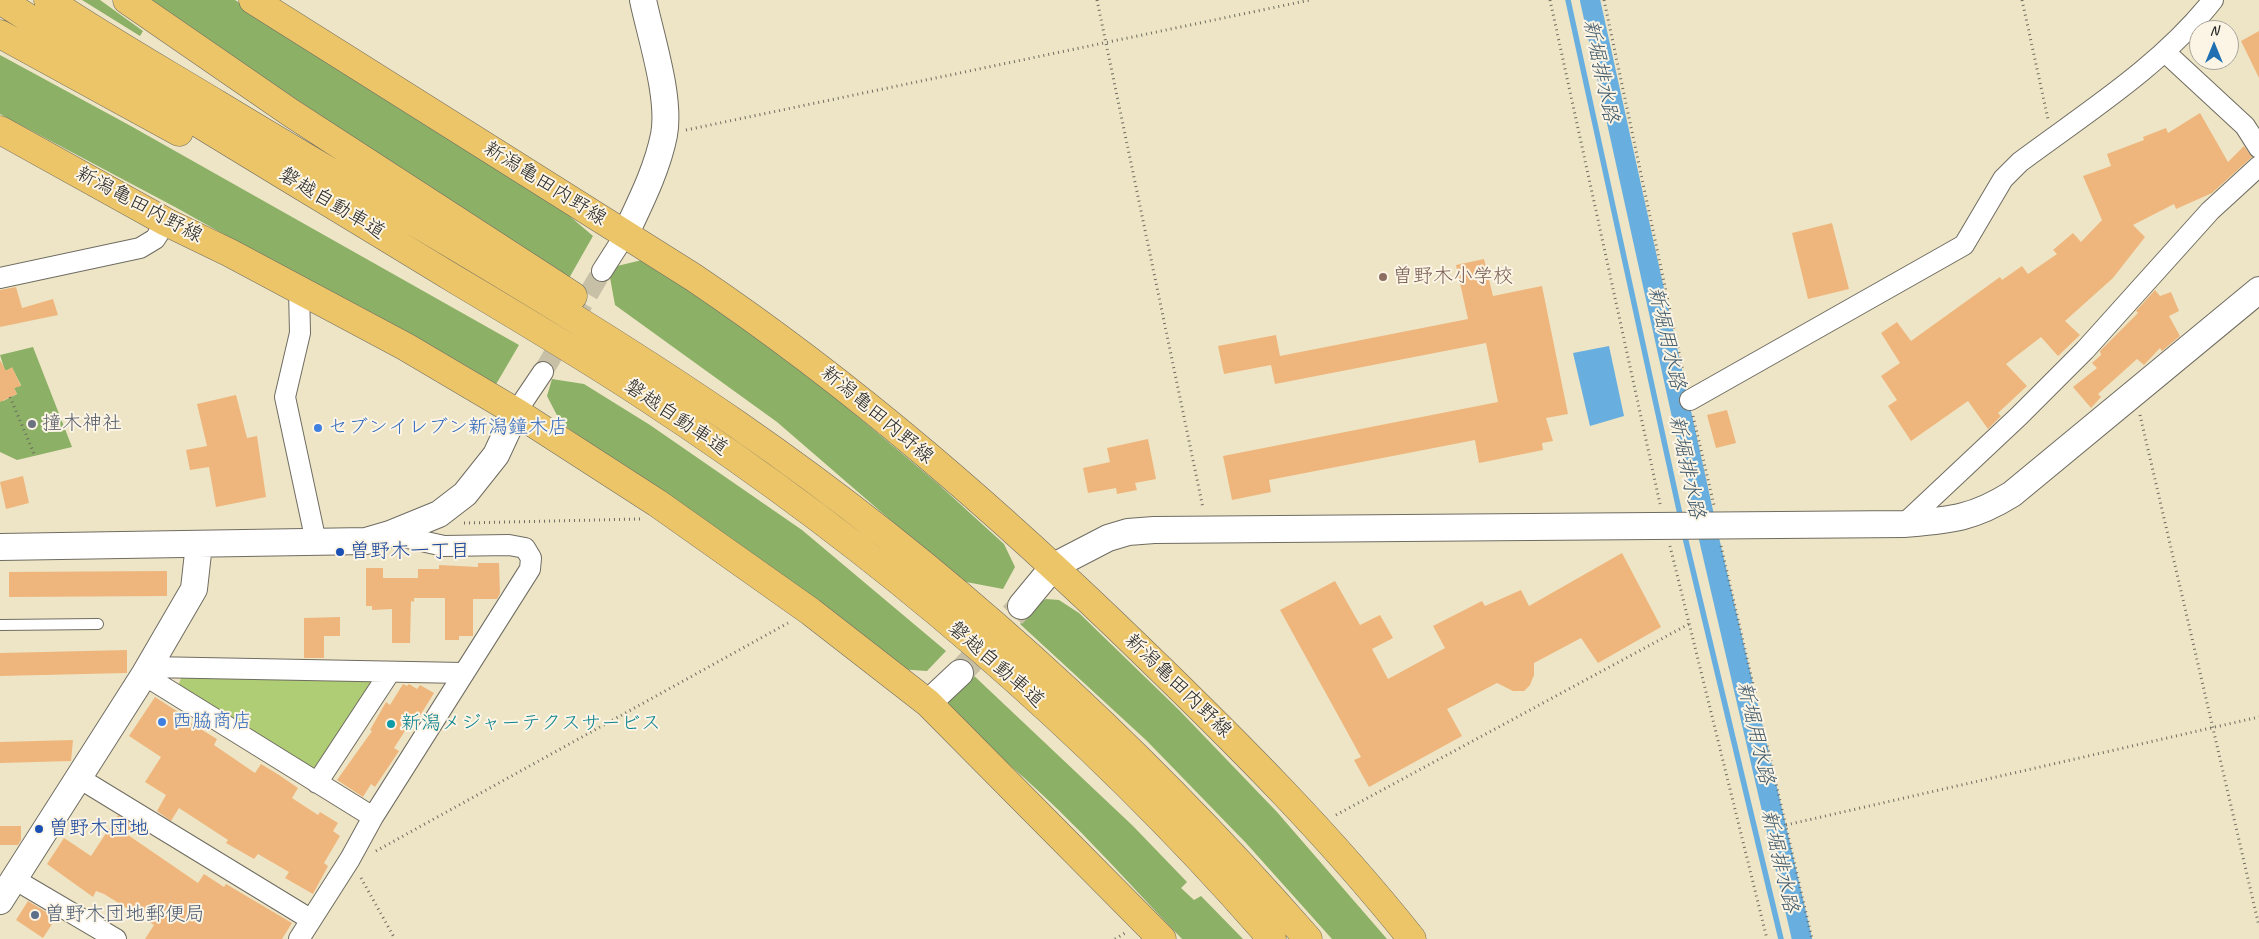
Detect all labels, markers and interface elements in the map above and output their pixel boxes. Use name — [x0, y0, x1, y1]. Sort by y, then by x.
water label: 新堀排水路 — [1577, 17, 1623, 125]
north arrow — [2189, 20, 2239, 70]
text: N — [2210, 22, 2218, 39]
street label: 新潟亀田内野線 — [479, 137, 611, 231]
street label: 新潟亀田内野線 — [72, 162, 206, 248]
street label: 磐越自動車道 — [274, 163, 390, 245]
place label: 曽野木小学校 — [1393, 265, 1513, 289]
marker: 曽野木小学校 — [1377, 271, 1389, 283]
water label: 新堀用水路 — [1642, 284, 1690, 392]
street label: 新潟亀田内野線 — [816, 361, 938, 469]
street label: 磐越自動車道 — [620, 375, 732, 461]
place label: 撞木神社 — [42, 412, 122, 436]
water label: 新堀排水路 — [1663, 413, 1709, 521]
place label: セブンイレブン新潟鐘木店 — [328, 416, 568, 440]
marker: 撞木神社 — [26, 418, 38, 430]
marker: セブンイレブン新潟鐘木店 — [312, 422, 324, 434]
place label: 曽野木一丁目 — [350, 540, 470, 564]
marker: 曽野木一丁目 — [334, 546, 346, 558]
street label: 磐越自動車道 — [943, 617, 1049, 713]
street label: 新潟亀田内野線 — [1119, 629, 1237, 743]
water label: 新堀用水路 — [1731, 679, 1779, 787]
place label: 西脇商店 — [172, 710, 252, 734]
place label: 新潟メジャーテクスサービス — [401, 712, 661, 736]
marker: 西脇商店 — [156, 716, 168, 728]
marker: 新潟メジャーテクスサービス — [385, 718, 397, 730]
water label: 新堀排水路 — [1755, 807, 1803, 915]
place label: 曽野木団地 — [49, 817, 149, 841]
marker: 曽野木団地 — [33, 823, 45, 835]
place label: 曽野木団地郵便局 — [45, 903, 205, 927]
marker: 曽野木団地郵便局 — [29, 909, 41, 921]

